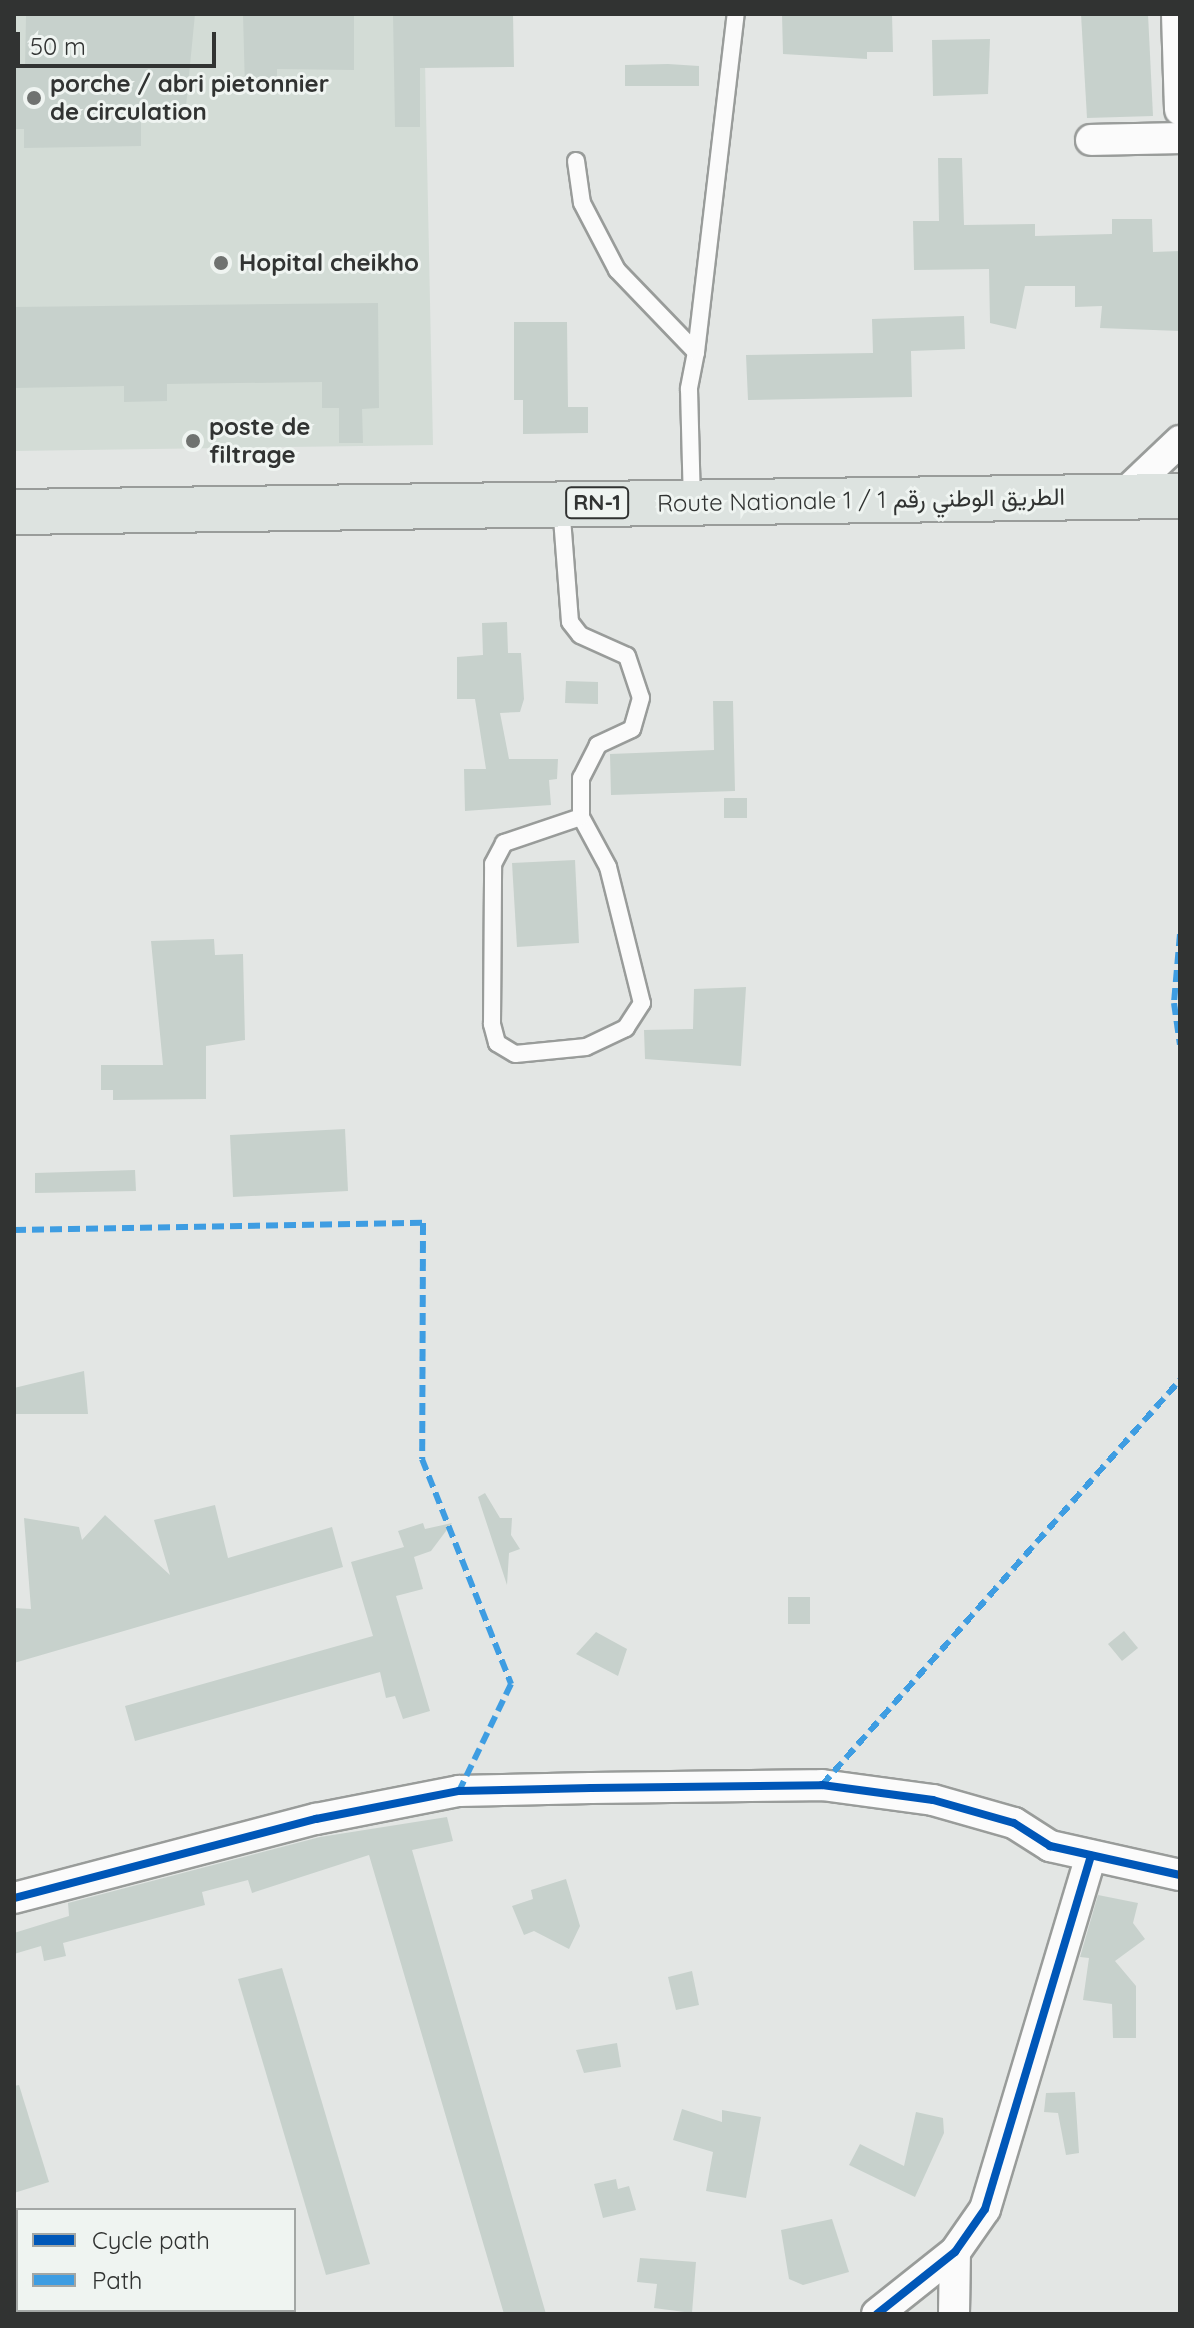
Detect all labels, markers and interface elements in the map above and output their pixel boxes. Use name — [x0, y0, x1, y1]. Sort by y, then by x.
scale bar — [20, 16, 220, 66]
text: 50 m — [30, 31, 86, 61]
place label: porche / abri pietonnier de circulation — [50, 70, 329, 126]
marker: porche / abri pietonnier de circulation — [25, 89, 43, 107]
place label: Hopital cheikho — [239, 249, 419, 277]
marker: Hopital cheikho — [210, 252, 232, 274]
place label: poste de filtrage — [209, 413, 310, 469]
marker: poste de filtrage — [184, 432, 202, 450]
street label: Route Nationale 1 / الطريق الوطني رقم 1 — [657, 482, 1065, 518]
road number: RN-1 — [565, 485, 629, 521]
legend — [16, 2208, 296, 2312]
text: Cycle path — [92, 2225, 210, 2255]
text: Path — [92, 2265, 143, 2295]

